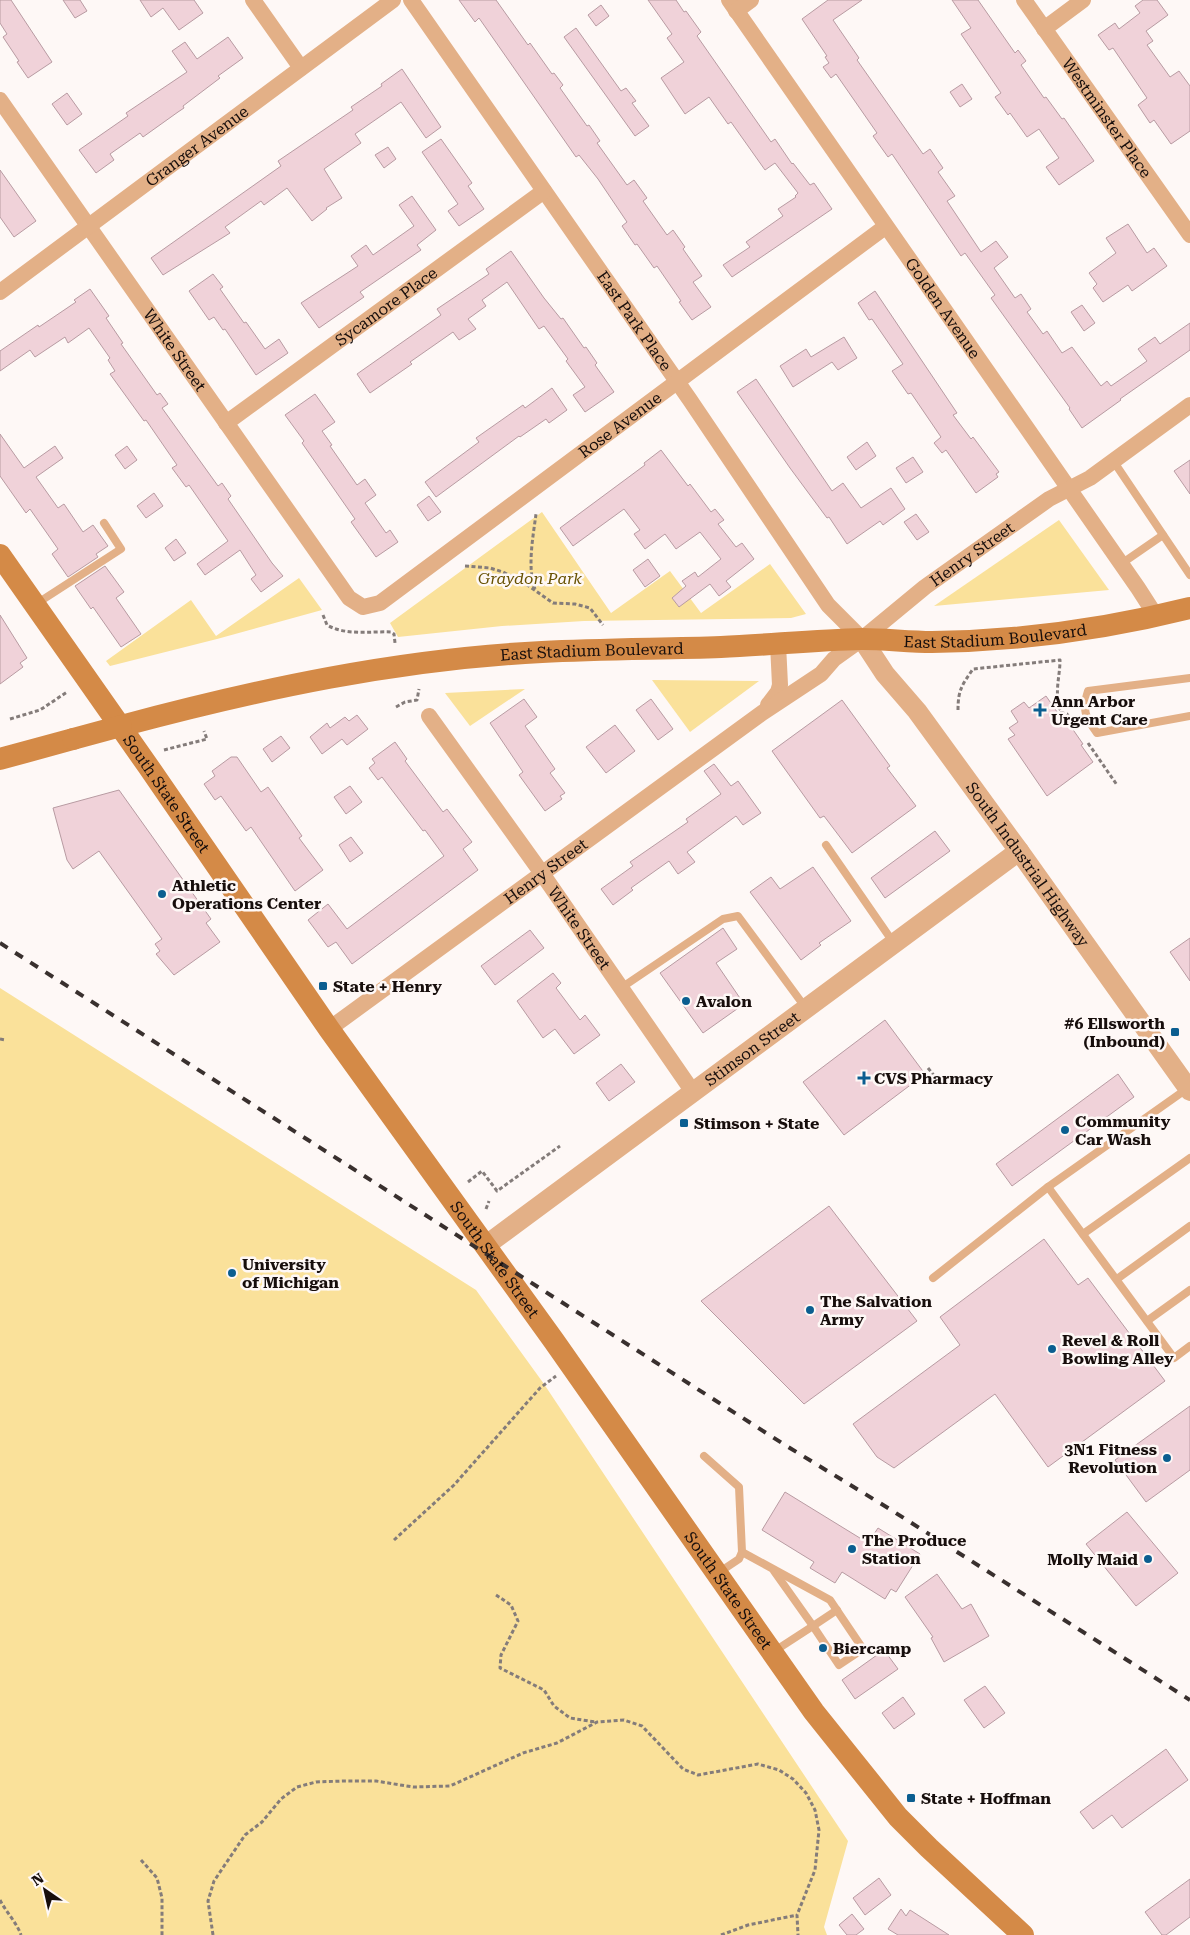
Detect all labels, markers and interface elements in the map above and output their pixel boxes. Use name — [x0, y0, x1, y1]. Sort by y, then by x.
street label: Westminster Place — [1058, 54, 1156, 182]
street label: Granger Avenue — [142, 102, 252, 191]
street label: Golden Avenue — [901, 254, 984, 362]
street label: Sycamore Place — [331, 263, 441, 350]
street label: East Park Place — [593, 267, 676, 375]
street label: White Street — [139, 305, 210, 395]
street label: Rose Avenue — [575, 388, 665, 462]
street label: Henry Street — [926, 518, 1018, 591]
park label: Graydon Park — [478, 569, 582, 588]
street label: East Stadium Boulevard — [903, 620, 1088, 652]
street label: East Stadium Boulevard — [499, 639, 684, 665]
place label: Ann Arbor Urgent Care — [1051, 692, 1148, 729]
marker: Ann Arbor Urgent Care — [1033, 703, 1047, 717]
street label: South State Street — [119, 731, 214, 856]
street label: South Industrial Highway — [962, 778, 1093, 951]
street label: Henry Street — [500, 835, 591, 908]
place label: Athletic Operations Center — [172, 876, 321, 913]
street label: White Street — [544, 883, 614, 973]
marker: Athletic Operations Center — [156, 888, 168, 900]
place label: State + Henry — [333, 977, 442, 996]
marker: State + Henry — [317, 980, 329, 992]
place label: Avalon — [696, 992, 752, 1011]
marker: Avalon — [680, 995, 692, 1007]
street label: Stimson Street — [701, 1008, 803, 1090]
place label: #6 Ellsworth (Inbound) — [1064, 1014, 1165, 1051]
marker: #6 Ellsworth (Inbound) — [1169, 1026, 1181, 1038]
place label: CVS Pharmacy — [874, 1069, 993, 1088]
marker: CVS Pharmacy — [858, 1072, 870, 1084]
place label: Community Car Wash — [1075, 1112, 1171, 1149]
place label: Stimson + State — [694, 1114, 819, 1133]
marker: Stimson + State — [678, 1117, 690, 1129]
marker: Community Car Wash — [1059, 1124, 1071, 1136]
street label: South State Street — [446, 1198, 543, 1322]
place label: University of Michigan — [242, 1255, 339, 1292]
marker: University of Michigan — [226, 1267, 238, 1279]
place label: The Salvation Army — [820, 1292, 932, 1329]
marker: The Salvation Army — [804, 1304, 816, 1316]
place label: Revel & Roll Bowling Alley — [1062, 1331, 1174, 1368]
marker: Revel & Roll Bowling Alley — [1046, 1343, 1058, 1355]
place label: 3N1 Fitness Revolution — [1064, 1440, 1157, 1477]
marker: 3N1 Fitness Revolution — [1161, 1452, 1173, 1464]
street label: South State Street — [681, 1528, 776, 1653]
place label: The Produce Station — [862, 1531, 966, 1568]
marker: The Produce Station — [846, 1543, 858, 1555]
place label: Molly Maid — [1047, 1550, 1138, 1569]
marker: Molly Maid — [1142, 1553, 1154, 1565]
place label: Biercamp — [833, 1639, 911, 1658]
marker: Biercamp — [817, 1642, 829, 1654]
place label: State + Hoffman — [921, 1789, 1051, 1808]
marker: State + Hoffman — [905, 1792, 917, 1804]
north arrow — [20, 1865, 70, 1915]
text: N — [29, 1869, 47, 1889]

